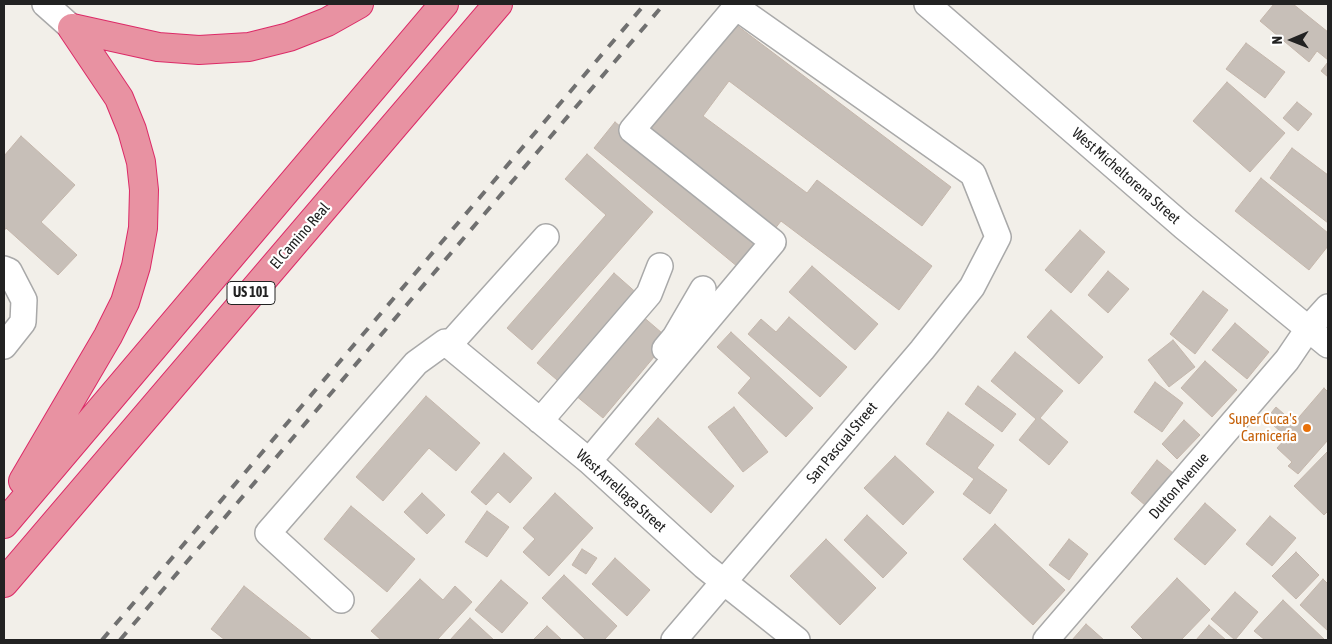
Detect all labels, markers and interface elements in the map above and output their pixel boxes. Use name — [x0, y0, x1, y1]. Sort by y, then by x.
north arrow — [1267, 15, 1317, 65]
text: N — [1269, 36, 1285, 45]
street label: West Micheltorena Street — [1068, 124, 1184, 228]
street label: El Camino Real — [266, 199, 334, 273]
road number: US 101 — [227, 282, 275, 304]
street label: San Pascual Street — [803, 399, 881, 487]
place label: Super Cuca's Carnicería — [1229, 410, 1297, 445]
marker: Super Cuca's Carnicería — [1301, 422, 1313, 434]
street label: West Arrellaga Street — [572, 446, 670, 536]
street label: Dutton Avenue — [1145, 449, 1213, 523]

